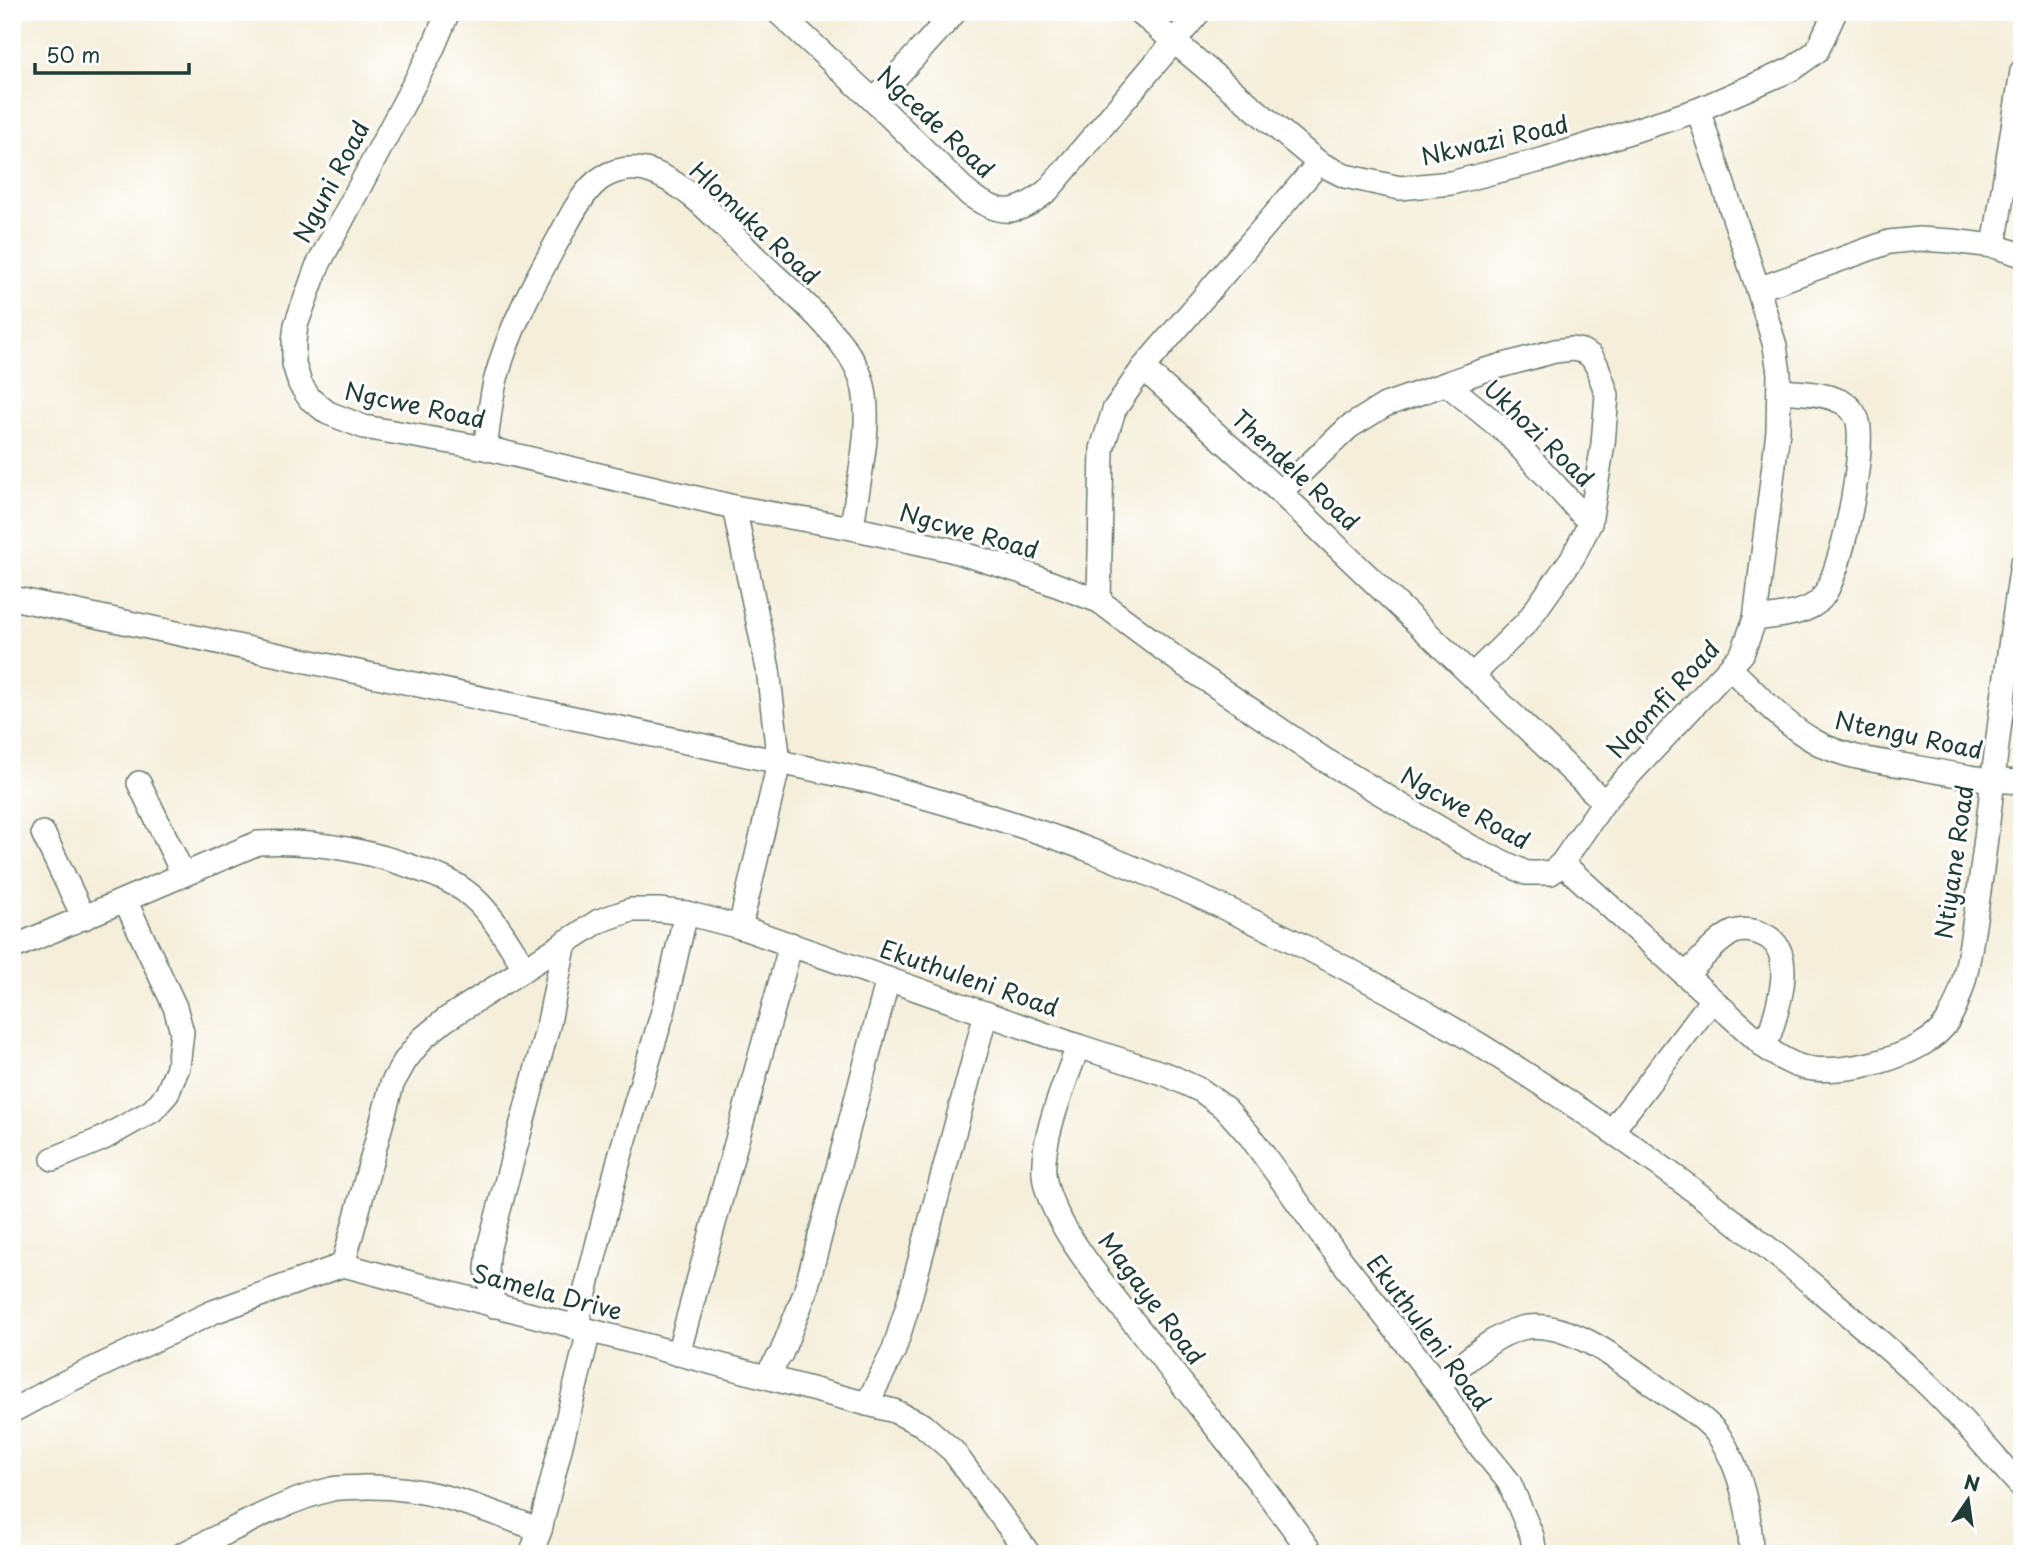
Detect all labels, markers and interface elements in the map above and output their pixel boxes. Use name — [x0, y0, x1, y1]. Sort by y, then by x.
scale bar — [35, 32, 189, 76]
text: 50 m — [46, 38, 100, 70]
street label: Ngcede Road — [869, 57, 1003, 186]
street label: Nkwazi Road — [1417, 105, 1572, 173]
street label: Nguni Road — [283, 114, 377, 249]
street label: Hlomuka Road — [682, 152, 829, 293]
street label: Ukhozi Road — [1476, 370, 1603, 495]
street label: Ngcwe Road — [342, 372, 489, 437]
street label: Thendele Road — [1224, 401, 1368, 538]
street label: Ngcwe Road — [896, 493, 1043, 567]
street label: Nqomfi Road — [1598, 631, 1727, 766]
street label: Ntengu Road — [1832, 701, 1987, 767]
street label: Ngcwe Road — [1395, 757, 1537, 858]
street label: Ntiyane Road — [1924, 782, 1982, 941]
street label: Ekuthuleni Road — [875, 930, 1064, 1025]
street label: Magaye Road — [1091, 1224, 1215, 1372]
street label: Ekuthuleni Road — [1359, 1246, 1500, 1417]
street label: Samela Drive — [468, 1254, 627, 1328]
north arrow — [1932, 1464, 2002, 1534]
text: N — [1962, 1467, 1983, 1498]

